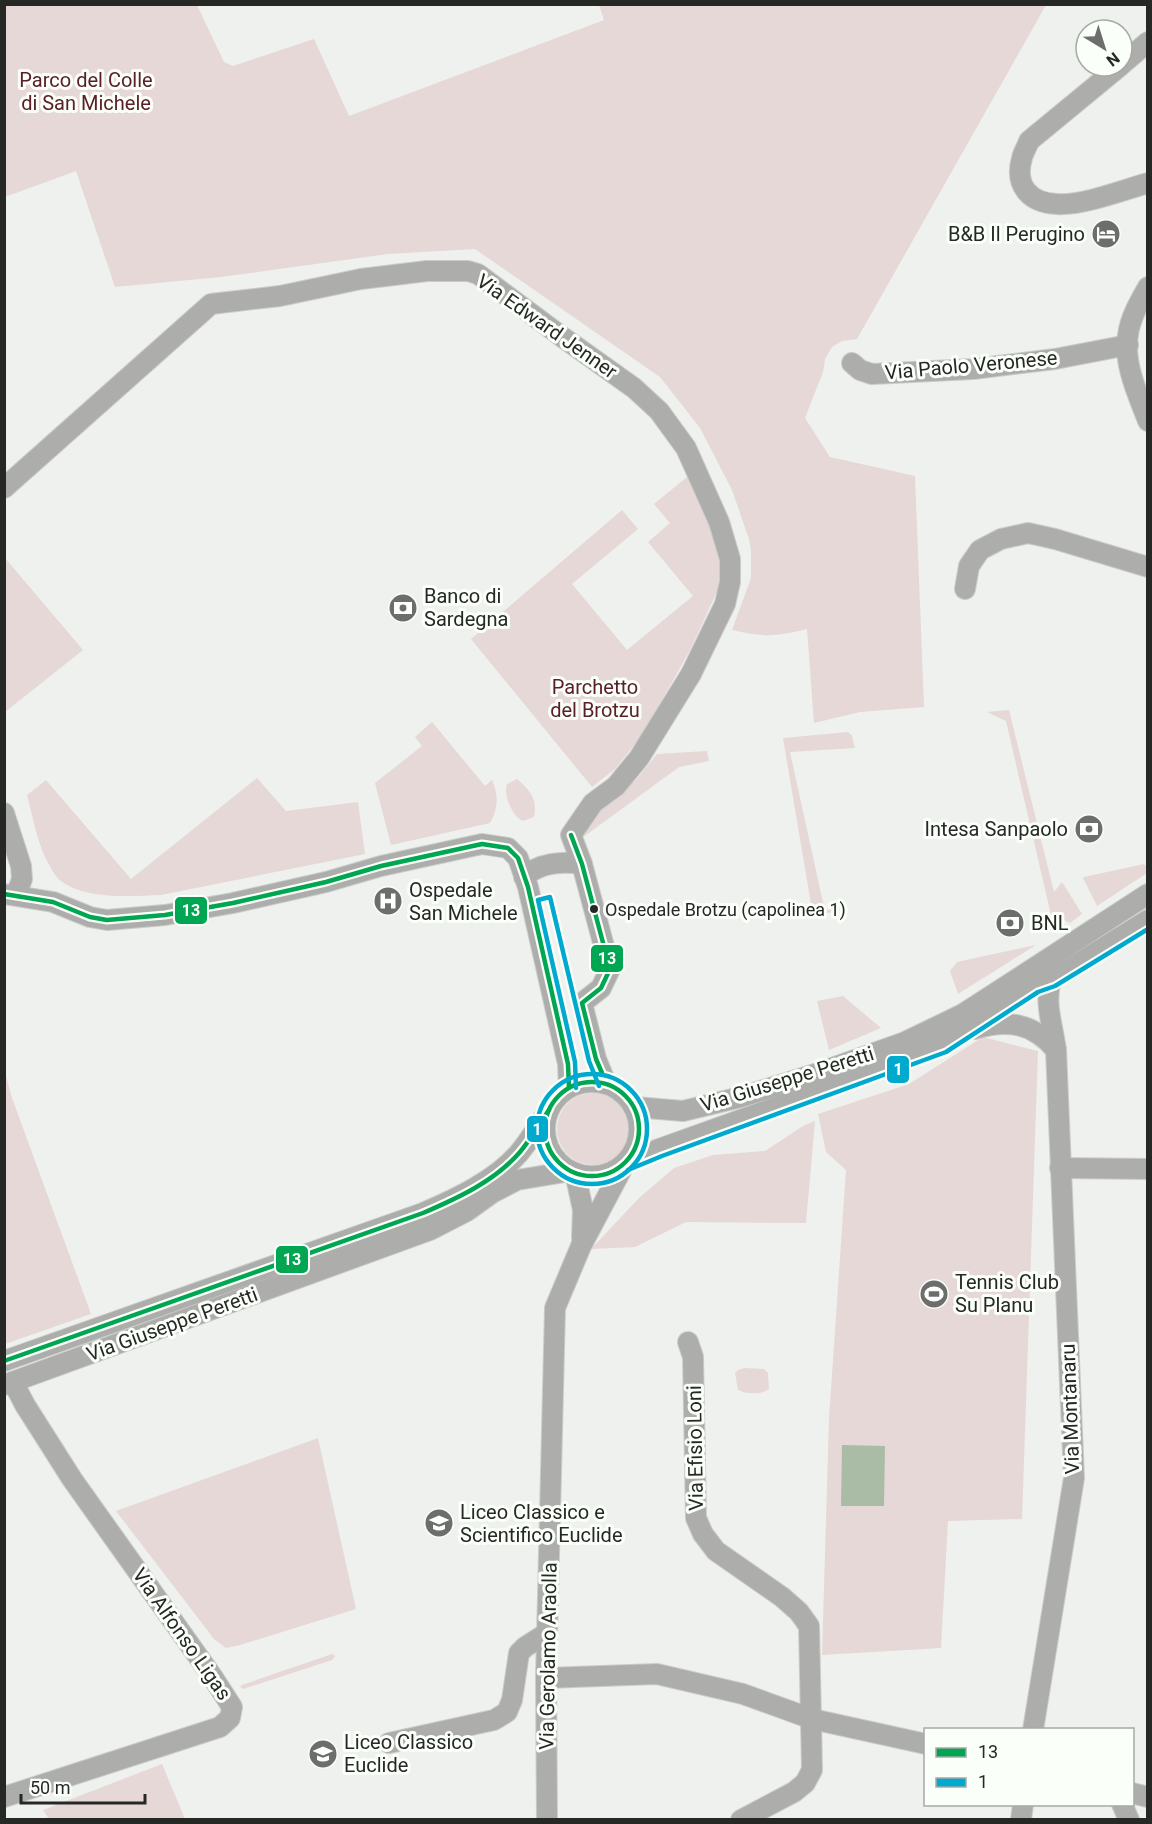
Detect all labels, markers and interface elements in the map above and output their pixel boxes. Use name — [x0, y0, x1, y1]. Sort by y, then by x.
north arrow — [1074, 18, 1134, 78]
text: N — [1103, 48, 1123, 70]
park label: Parco del Colle di San Michele — [19, 68, 153, 115]
hotel icon: B&B Il Perugino — [1090, 218, 1122, 250]
place label: B&B Il Perugino — [948, 222, 1085, 246]
street label: Via Edward Jenner — [472, 269, 622, 383]
street label: Via Paolo Veronese — [884, 346, 1058, 384]
place label: Banco di Sardegna — [424, 584, 508, 631]
bank icon: Banco di Sardegna — [387, 592, 419, 624]
park label: Parchetto del Brotzu — [550, 675, 640, 722]
bank icon: Intesa Sanpaolo — [1073, 813, 1105, 845]
place label: Intesa Sanpaolo — [925, 817, 1068, 841]
place label: Ospedale San Michele — [409, 878, 518, 925]
hospital icon: Ospedale San Michele — [372, 885, 404, 917]
line badge: 13 — [174, 896, 208, 925]
place label: Ospedale Brotzu (capolinea 1) — [605, 899, 846, 921]
text: 13 — [182, 901, 200, 920]
marker: Ospedale Brotzu (capolinea 1) — [588, 903, 600, 915]
bank icon: BNL — [994, 907, 1026, 939]
place label: BNL — [1031, 911, 1069, 935]
line badge: 13 — [590, 944, 624, 973]
text: 13 — [598, 949, 616, 968]
street label: Via Giuseppe Peretti — [697, 1041, 877, 1117]
line badge: 1 — [886, 1055, 910, 1084]
text: 1 — [893, 1060, 903, 1079]
line badge: 1 — [526, 1115, 549, 1143]
text: 1 — [532, 1120, 542, 1139]
line badge: 13 — [275, 1245, 309, 1274]
text: 13 — [283, 1250, 301, 1269]
place label: Tennis Club Su Planu — [955, 1270, 1059, 1317]
sports icon: Tennis Club Su Planu — [918, 1278, 950, 1310]
street label: Via Giuseppe Peretti — [83, 1282, 261, 1366]
street label: Via Montanaru — [1056, 1343, 1084, 1475]
street label: Via Efisio Loni — [682, 1385, 708, 1511]
place label: Liceo Classico e Scientifico Euclide — [460, 1500, 623, 1547]
school or university icon: Liceo Classico e Scientifico Euclide — [423, 1507, 455, 1539]
street label: Via Gerolamo Araolla — [534, 1562, 562, 1750]
street label: Via Alfonso Ligas — [128, 1563, 236, 1705]
legend — [924, 1728, 1134, 1806]
place label: Liceo Classico Euclide — [344, 1730, 473, 1777]
school or university icon: Liceo Classico Euclide — [307, 1738, 339, 1770]
text: 13 — [978, 1741, 998, 1762]
scale bar — [21, 1767, 146, 1805]
text: 1 — [978, 1771, 988, 1792]
text: 50 m — [30, 1777, 70, 1798]

